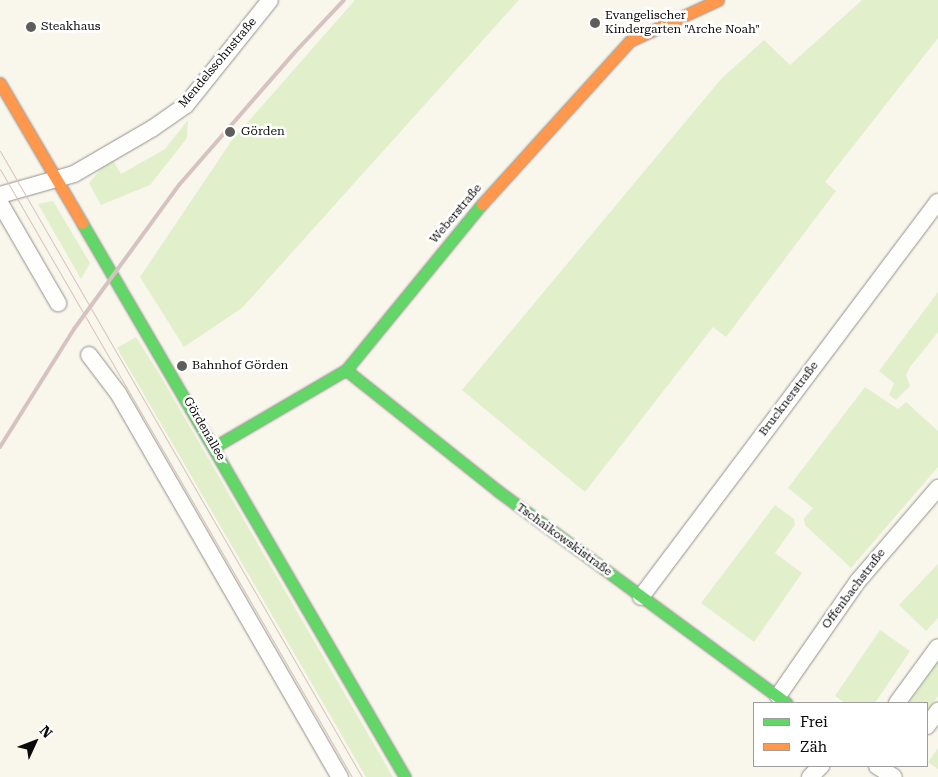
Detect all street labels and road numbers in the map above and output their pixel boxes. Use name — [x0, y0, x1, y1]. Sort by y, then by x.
street label: Mendelssohnstraße — [176, 15, 260, 111]
street label: Weberstraße — [427, 181, 485, 247]
street label: Brucknerstraße — [756, 359, 822, 439]
street label: Gördenallee — [180, 395, 228, 463]
street label: Tschaikowskistraße — [513, 500, 615, 580]
street label: Offenbachstraße — [819, 546, 889, 632]

